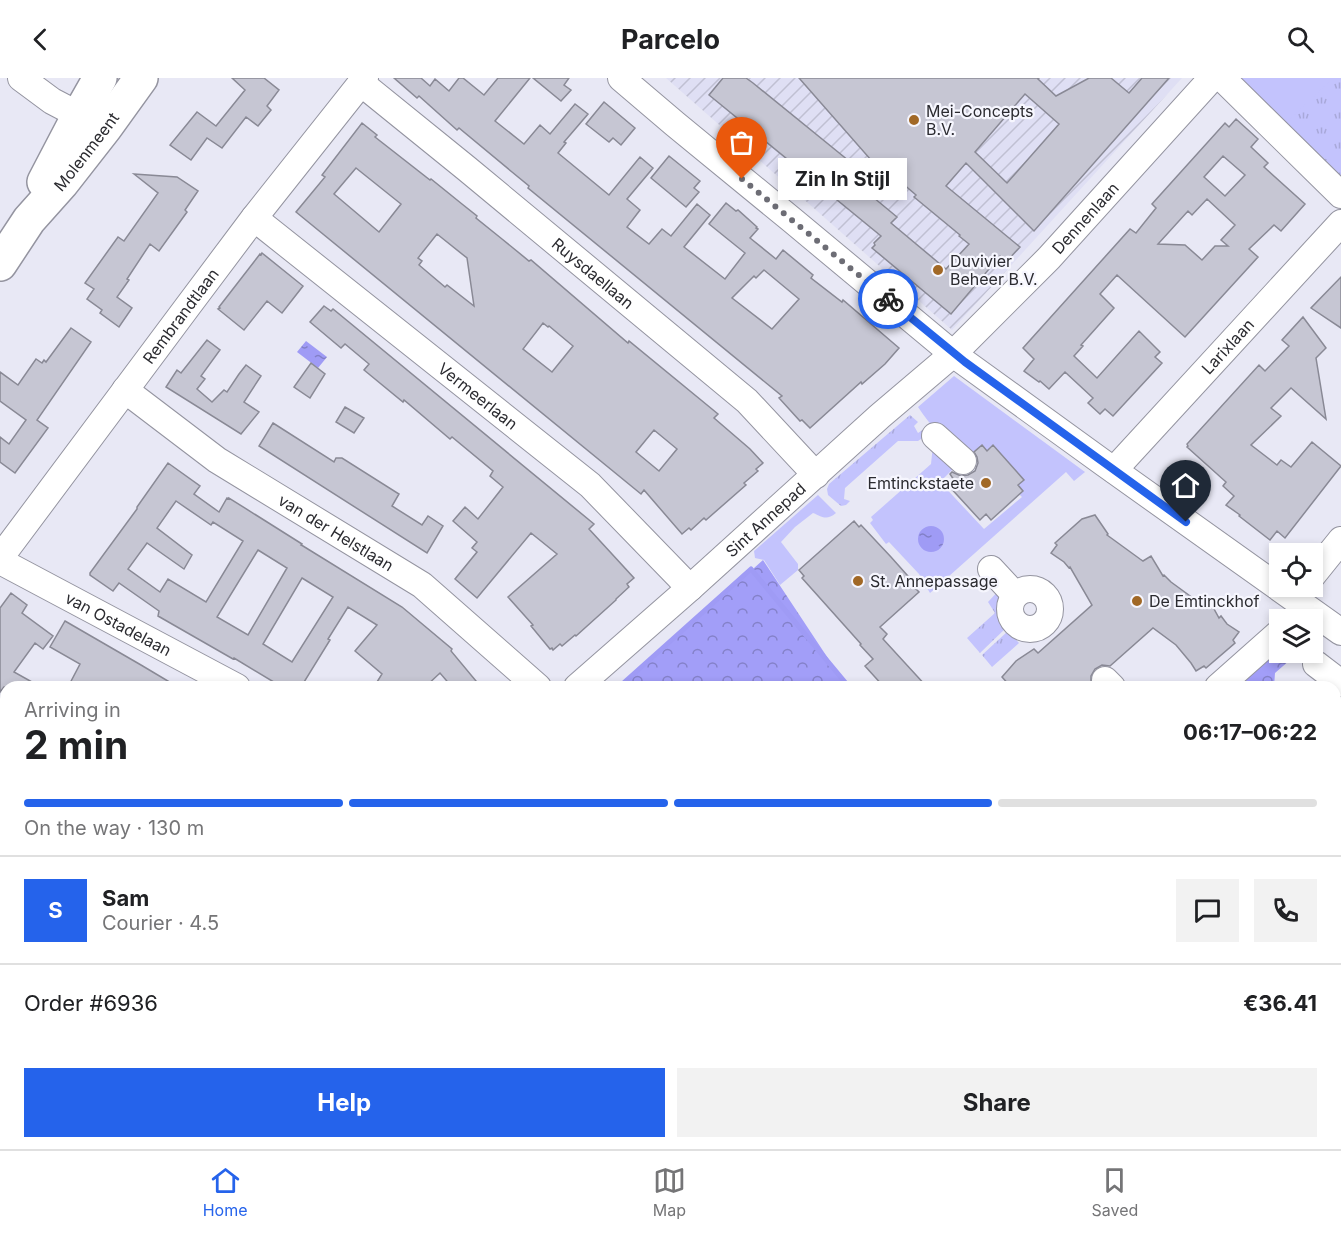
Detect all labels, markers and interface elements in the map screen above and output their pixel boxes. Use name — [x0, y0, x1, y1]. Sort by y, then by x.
icon: back — [24, 23, 57, 56]
text: Parcelo — [621, 23, 720, 56]
icon: search — [1284, 23, 1317, 56]
place label: Mei-Concepts B.V. — [926, 101, 1034, 139]
street label: Molenmeent — [50, 108, 123, 195]
marker: Mei-Concepts B.V. — [907, 113, 921, 127]
pin — [716, 117, 767, 179]
icon: bag — [725, 126, 758, 159]
callout: Zin In Stijl — [778, 158, 907, 200]
text: Zin In Stijl — [795, 167, 890, 191]
street label: Dennenlaan — [1048, 178, 1123, 258]
street label: Ruysdaellaan — [548, 233, 638, 313]
place label: Duvivier Beheer B.V. — [950, 251, 1038, 289]
marker: Duvivier Beheer B.V. — [931, 263, 945, 277]
street label: Rembrandtlaan — [138, 264, 223, 368]
courier — [858, 269, 918, 329]
icon: bike — [872, 283, 905, 316]
street label: Larixlaan — [1197, 314, 1258, 378]
street label: Vermeerlaan — [434, 358, 522, 434]
pin — [1160, 460, 1211, 522]
icon: home — [1169, 469, 1202, 502]
place label: Emtinckstaete — [867, 473, 974, 493]
marker: Emtinckstaete — [979, 476, 993, 490]
street label: Sint Annepad — [721, 478, 810, 561]
street label: van der Helstlaan — [275, 490, 397, 575]
map controls — [1269, 543, 1323, 663]
button: locate — [1269, 543, 1323, 597]
place label: St. Annepassage — [870, 571, 998, 591]
marker: St. Annepassage — [851, 574, 865, 588]
street label: van Ostadelaan — [62, 588, 175, 660]
place label: De Emtinckhof — [1149, 591, 1260, 611]
marker: De Emtinckhof — [1130, 594, 1144, 608]
button: layers — [1269, 609, 1323, 663]
text: Arriving in — [24, 698, 121, 722]
text: 06:17–06:22 — [1183, 719, 1317, 745]
text: 2 min — [24, 721, 128, 768]
text: On the way · 130 m — [24, 816, 204, 840]
button: chat — [1176, 879, 1239, 942]
button: phone — [1254, 879, 1317, 942]
text: Sam — [102, 885, 149, 911]
text: S — [48, 897, 63, 923]
text: Courier · 4.5 — [102, 911, 219, 935]
text: Order #6936 — [24, 990, 158, 1016]
text: €36.41 — [1243, 990, 1317, 1016]
button: Help — [24, 1068, 665, 1137]
button: Share — [677, 1068, 1317, 1137]
tab: Home — [203, 1164, 248, 1220]
tab: Map — [653, 1164, 686, 1220]
tab: Saved — [1091, 1164, 1138, 1220]

